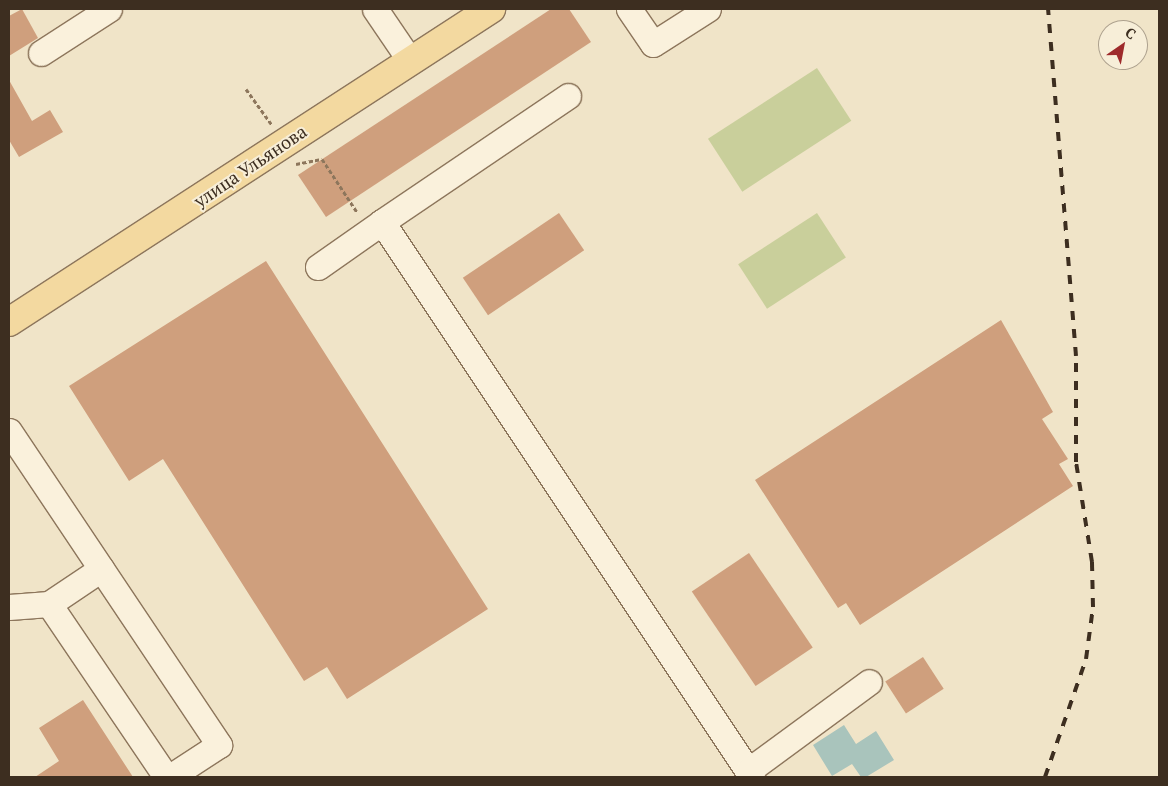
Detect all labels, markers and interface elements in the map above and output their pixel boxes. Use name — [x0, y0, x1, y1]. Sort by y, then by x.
north arrow — [1098, 20, 1148, 70]
text: С — [1122, 22, 1140, 43]
street label: улица Ульянова — [189, 120, 311, 212]

